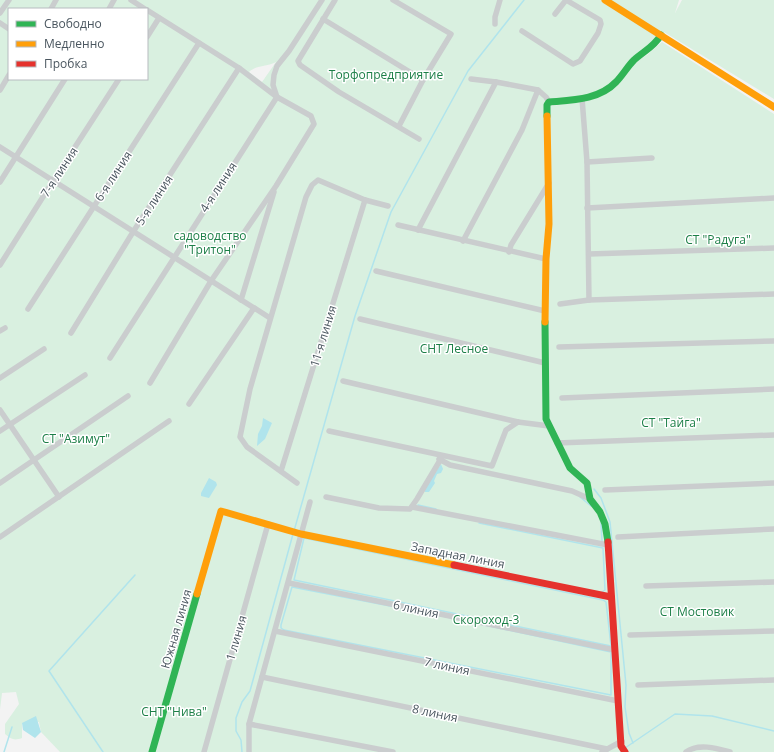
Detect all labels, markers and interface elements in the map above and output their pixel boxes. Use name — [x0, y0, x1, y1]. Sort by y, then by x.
legend — [8, 8, 148, 80]
text: Свободно — [44, 15, 102, 32]
text: Медленно — [44, 35, 104, 52]
text: Пробка — [44, 55, 87, 72]
park label: Торфопредприятие — [329, 66, 443, 83]
street label: 7-я линия — [36, 144, 82, 200]
street label: 6-я линия — [90, 148, 136, 204]
street label: 4-я линия — [195, 159, 241, 215]
street label: 5-я линия — [131, 172, 177, 228]
park label: садоводство "Тритон" — [173, 227, 247, 258]
park label: СТ "Радуга" — [685, 231, 751, 248]
street label: 11-я линия — [306, 303, 340, 369]
park label: СНТ Лесное — [420, 340, 489, 357]
park label: СТ "Тайга" — [641, 414, 701, 431]
park label: СТ "Азимут" — [42, 430, 110, 447]
street label: Западная линия — [410, 538, 506, 572]
street label: Южная линия — [157, 587, 195, 671]
street label: 6 линия — [392, 596, 440, 622]
park label: СТ Мостовик — [660, 603, 735, 620]
park label: Скороход-3 — [453, 611, 519, 628]
street label: 1 линия — [221, 613, 251, 663]
street label: 7 линия — [423, 653, 471, 679]
street label: 8 линия — [411, 700, 459, 726]
park label: СНТ "Нива" — [141, 703, 207, 720]

